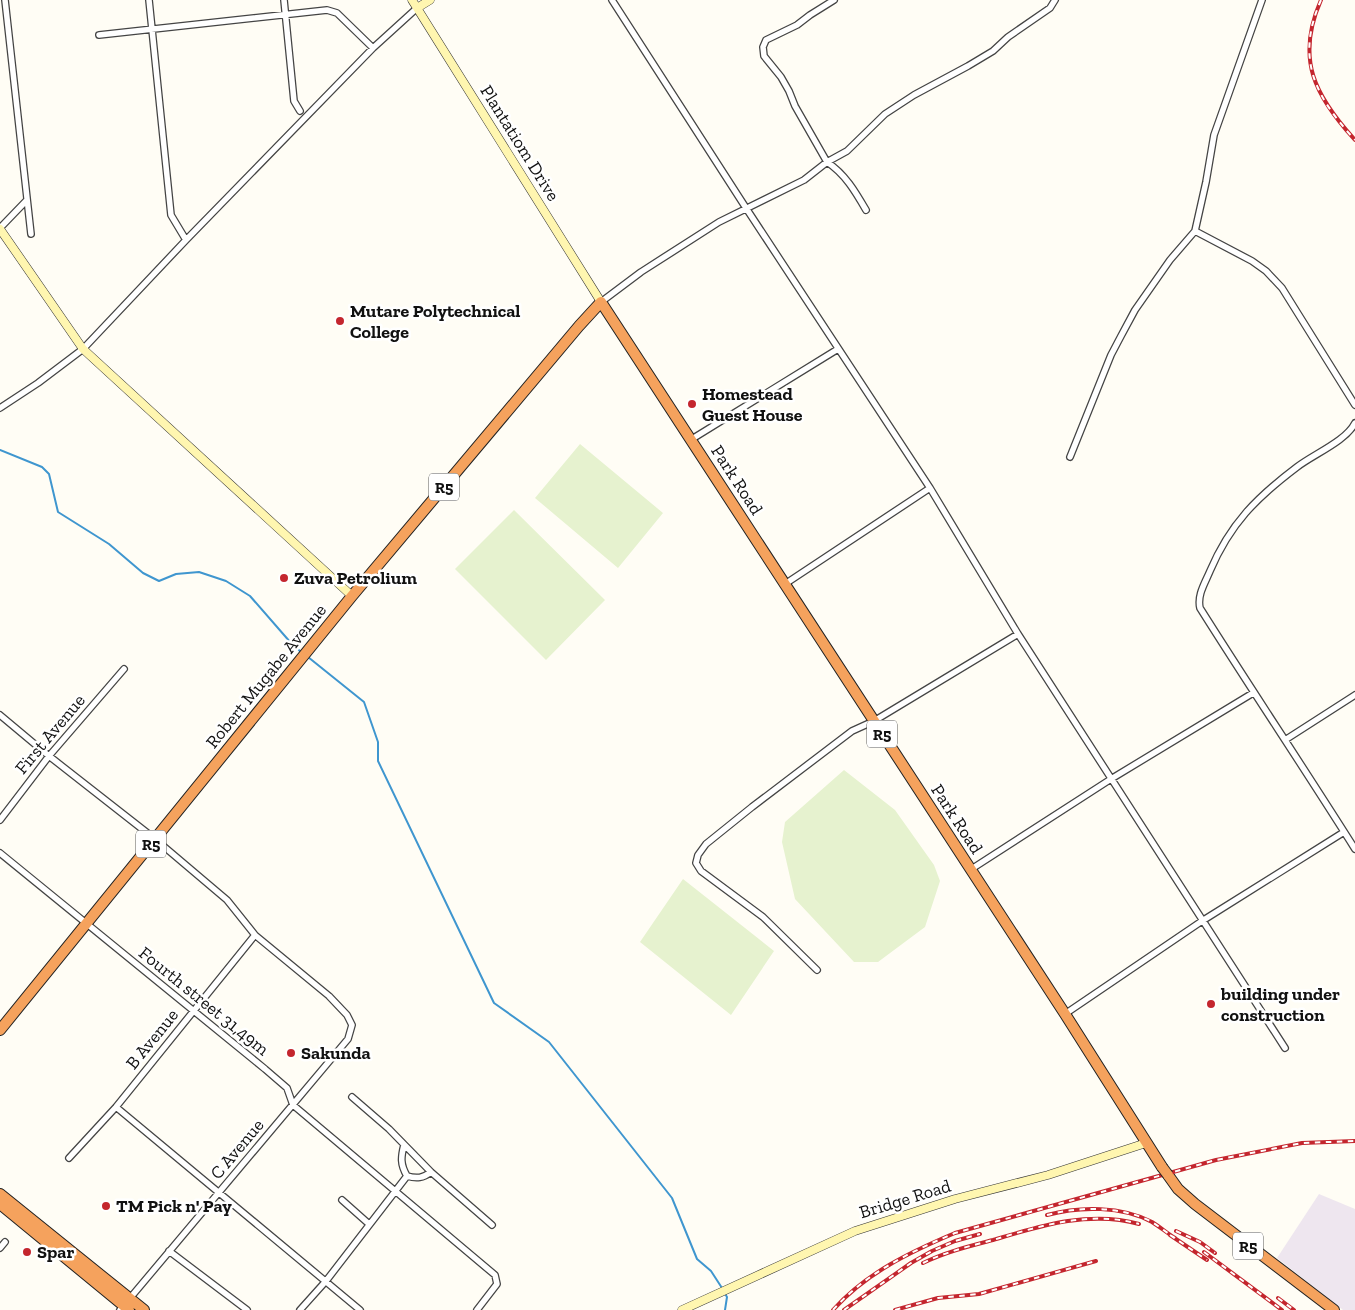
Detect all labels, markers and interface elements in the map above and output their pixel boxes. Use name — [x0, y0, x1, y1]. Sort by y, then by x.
street label: Plantatiom Drive — [476, 81, 564, 205]
place label: Mutare Polytechnical College — [350, 300, 521, 343]
marker: Mutare Polytechnical College — [334, 315, 346, 327]
place label: Homestead Guest House — [702, 383, 803, 426]
marker: Homestead Guest House — [686, 398, 698, 410]
street label: Park Road — [706, 441, 768, 519]
road number: R5 — [429, 474, 459, 501]
place label: Zuva Petrolium — [294, 567, 417, 589]
marker: Zuva Petrolium — [278, 572, 290, 584]
street label: Robert Mugabe Avenue — [201, 599, 331, 753]
street label: First Avenue — [10, 689, 90, 779]
road number: R5 — [867, 721, 897, 748]
street label: Park Road — [926, 780, 988, 858]
road number: R5 — [136, 831, 166, 858]
street label: Fourth street 31,49m — [134, 942, 274, 1061]
place label: building under construction — [1220, 983, 1340, 1026]
marker: building under construction — [1205, 998, 1217, 1010]
street label: B Avenue — [121, 1004, 183, 1074]
place label: Sakunda — [301, 1042, 371, 1064]
marker: Sakunda — [285, 1047, 297, 1059]
street label: C Avenue — [205, 1114, 269, 1184]
street label: Bridge Road — [857, 1175, 953, 1223]
place label: TM Pick n' Pay — [116, 1195, 232, 1217]
marker: TM Pick n' Pay — [100, 1200, 112, 1212]
road number: R5 — [1233, 1232, 1263, 1260]
place label: Spar — [37, 1241, 74, 1263]
marker: Spar — [21, 1246, 33, 1258]

